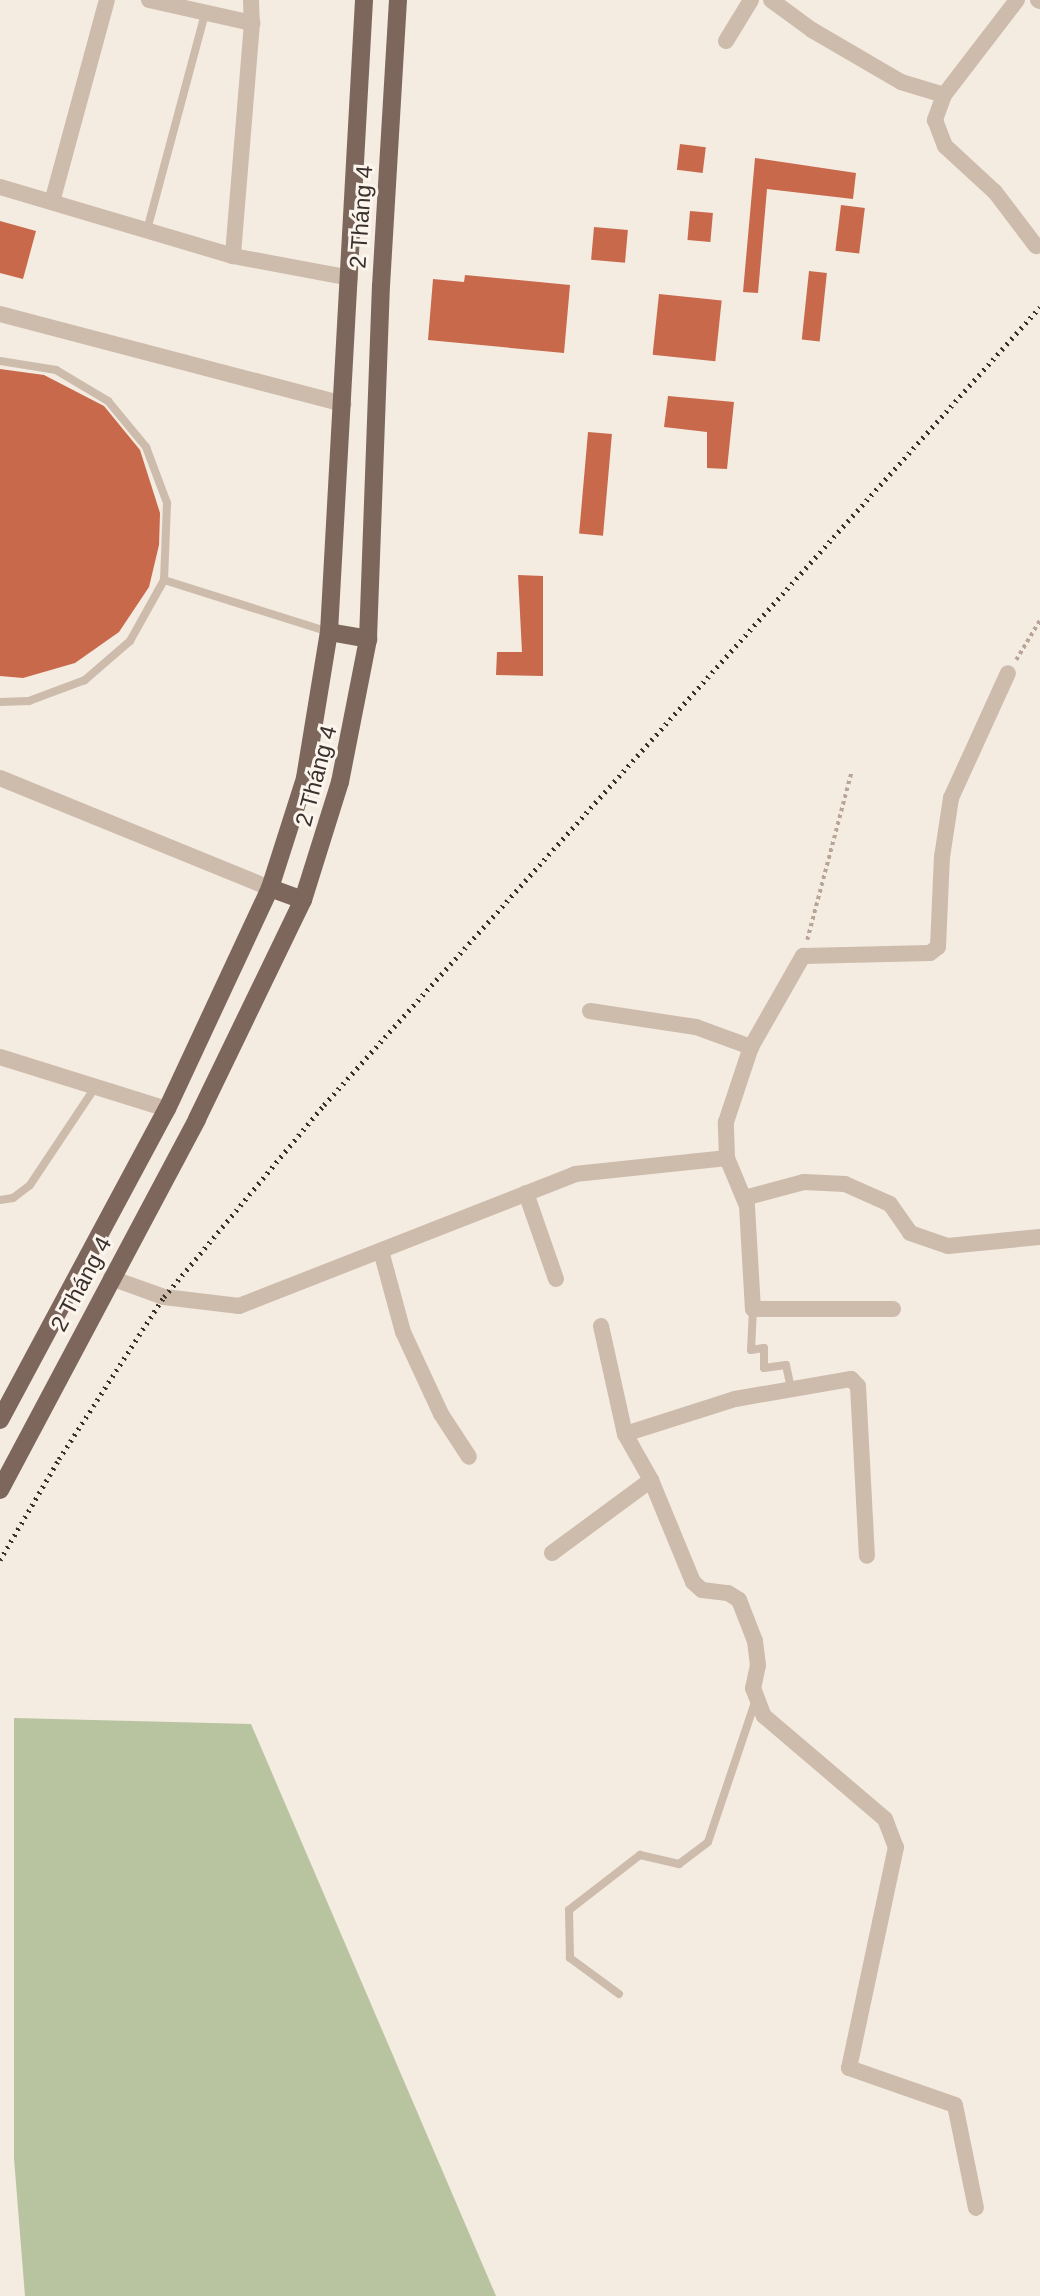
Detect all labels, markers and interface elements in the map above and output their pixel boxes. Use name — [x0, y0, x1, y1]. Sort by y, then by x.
street label: 2 Tháng 4 — [344, 164, 378, 270]
street label: 2 Tháng 4 — [289, 722, 343, 830]
street label: 2 Tháng 4 — [45, 1232, 117, 1336]

